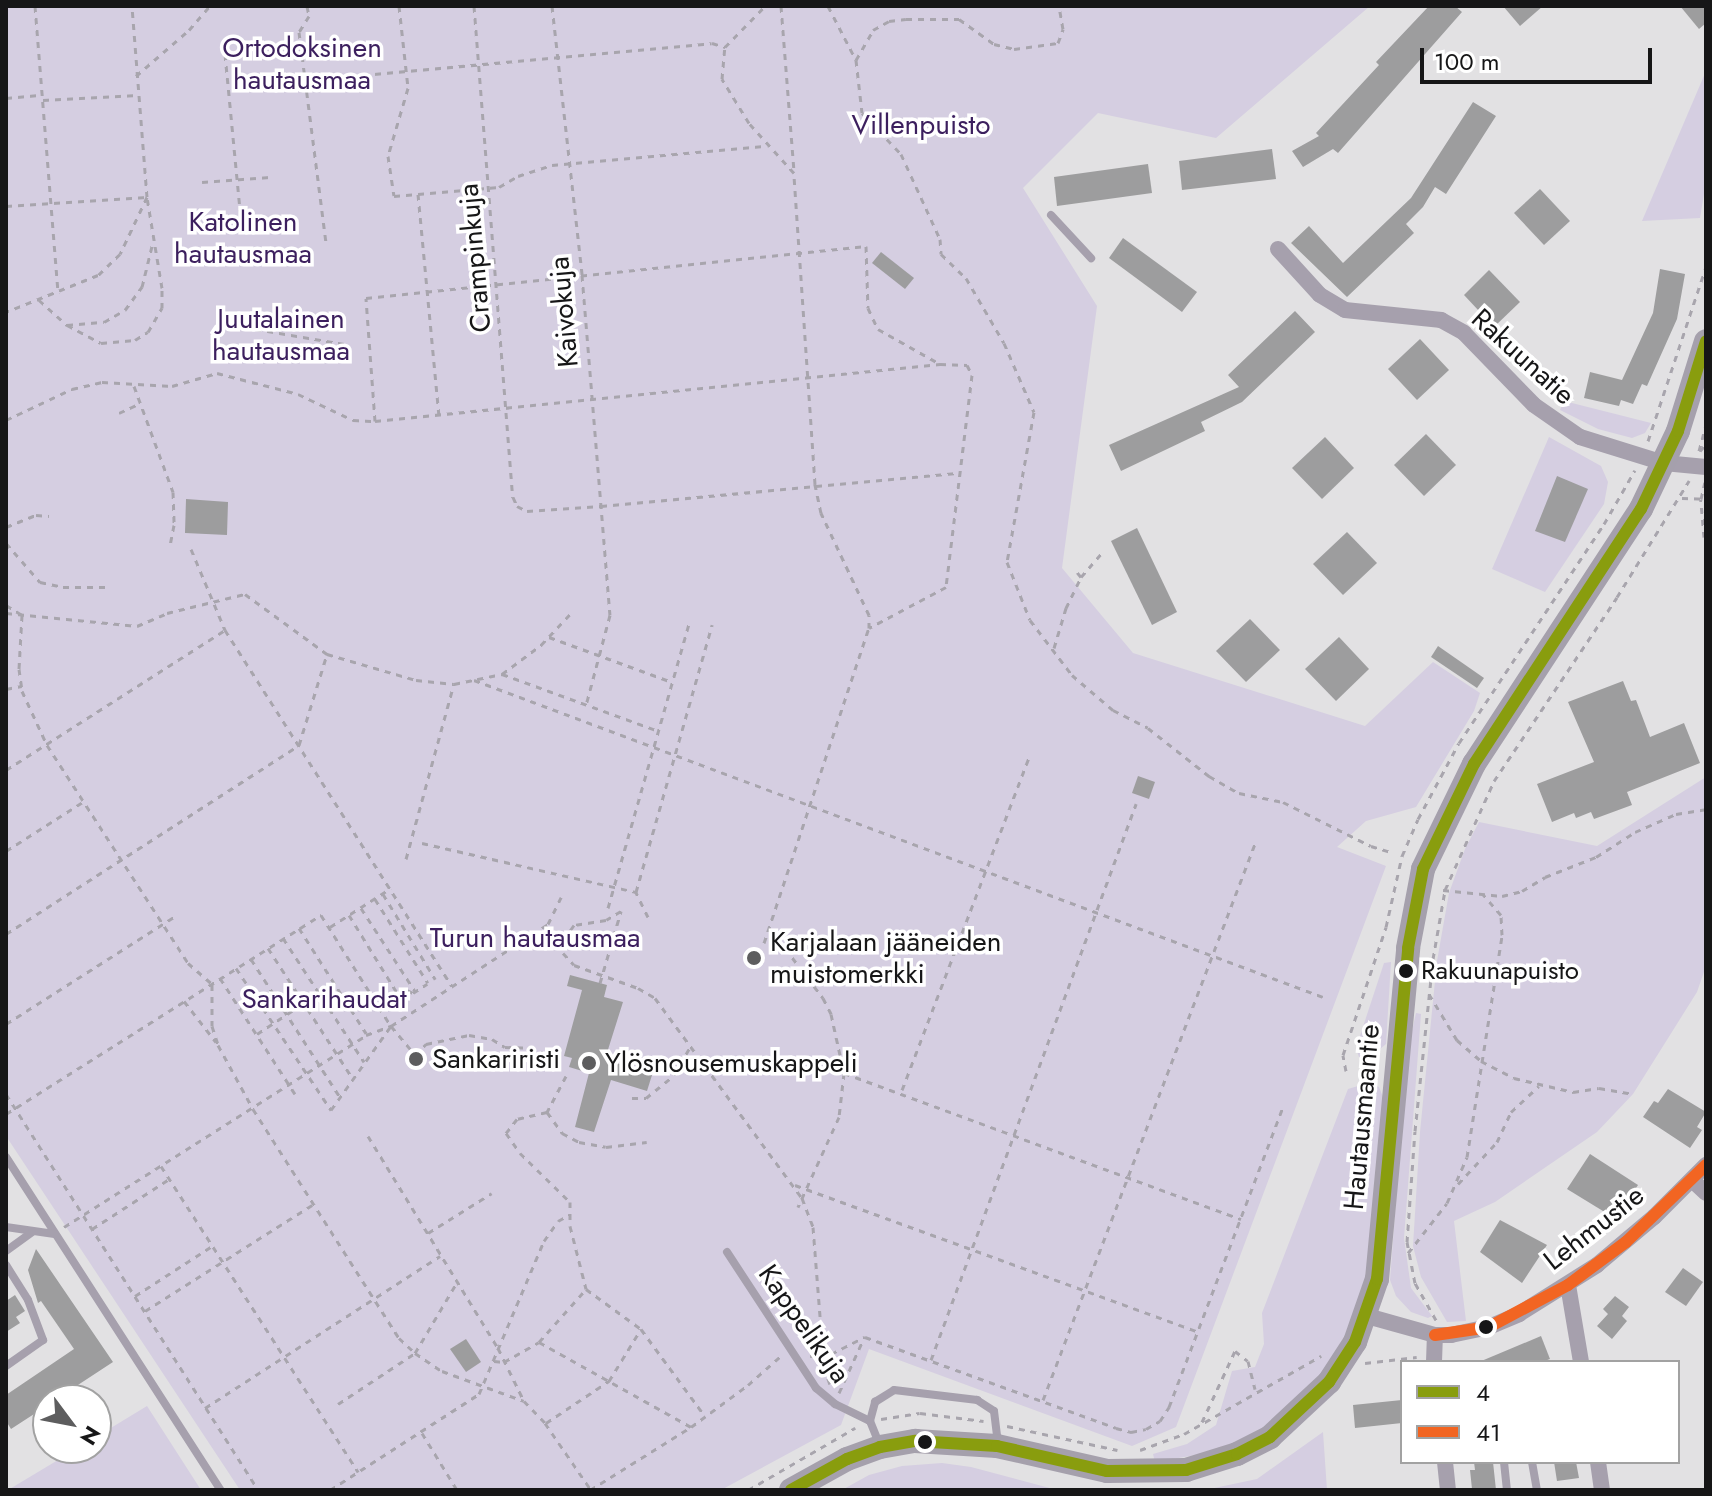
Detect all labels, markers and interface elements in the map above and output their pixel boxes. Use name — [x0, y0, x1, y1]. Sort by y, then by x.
park label: Ortodoksinen hautausmaa — [222, 31, 382, 97]
scale bar — [1424, 32, 1656, 82]
text: 100 m — [1434, 44, 1500, 79]
park label: Villenpuisto — [852, 108, 990, 142]
street label: Crampinkuja — [452, 182, 498, 334]
park label: Katolinen hautausmaa — [174, 205, 312, 271]
street label: Kaivokuja — [542, 255, 586, 369]
park label: Juutalainen hautausmaa — [212, 302, 350, 368]
street label: Rakuunatie — [1465, 302, 1581, 412]
park label: Turun hautausmaa — [430, 921, 640, 955]
place label: Karjalaan jääneiden muistomerkki — [770, 925, 1001, 991]
marker: Karjalaan jääneiden muistomerkki — [745, 949, 763, 967]
place label: Rakuunapuisto — [1421, 955, 1579, 987]
marker: Rakuunapuisto — [1398, 963, 1414, 979]
park label: Sankarihaudat — [241, 982, 407, 1016]
street label: Hautausmaantie — [1337, 1023, 1387, 1211]
place label: Sankariristi — [432, 1042, 560, 1076]
place label: Ylösnousemuskappeli — [605, 1046, 858, 1080]
marker: Sankariristi — [407, 1050, 425, 1068]
marker: Ylösnousemuskappeli — [580, 1054, 598, 1072]
street label: Lehmustie — [1537, 1178, 1651, 1278]
street label: Kappelikuja — [751, 1258, 857, 1390]
unlabelled marker — [1478, 1319, 1494, 1335]
legend — [1400, 1360, 1680, 1464]
text: 4 — [1476, 1375, 1490, 1410]
north arrow — [32, 1384, 112, 1464]
text: 41 — [1476, 1415, 1501, 1450]
text: N — [72, 1420, 109, 1452]
unlabelled marker — [917, 1434, 933, 1450]

